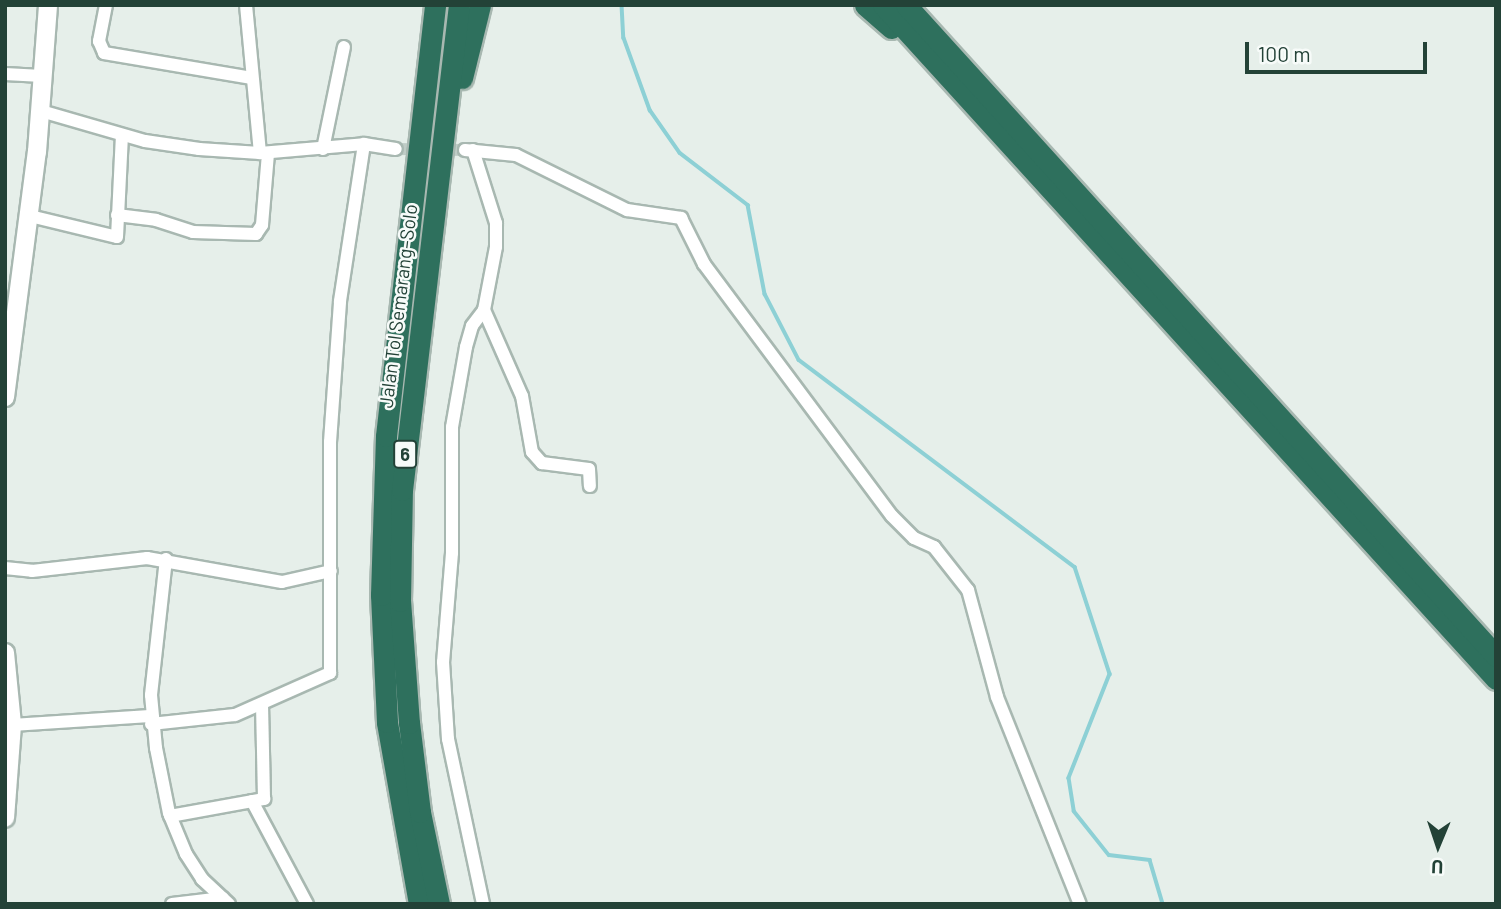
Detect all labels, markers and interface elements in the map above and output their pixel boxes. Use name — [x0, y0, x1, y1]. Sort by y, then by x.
scale bar — [1249, 28, 1431, 72]
text: 100 m — [1258, 41, 1311, 66]
street label: Jalan Tol Semarang–Solo — [374, 203, 422, 409]
road number: 6 — [393, 440, 417, 468]
north arrow — [1403, 811, 1473, 881]
text: U — [1431, 856, 1444, 879]

